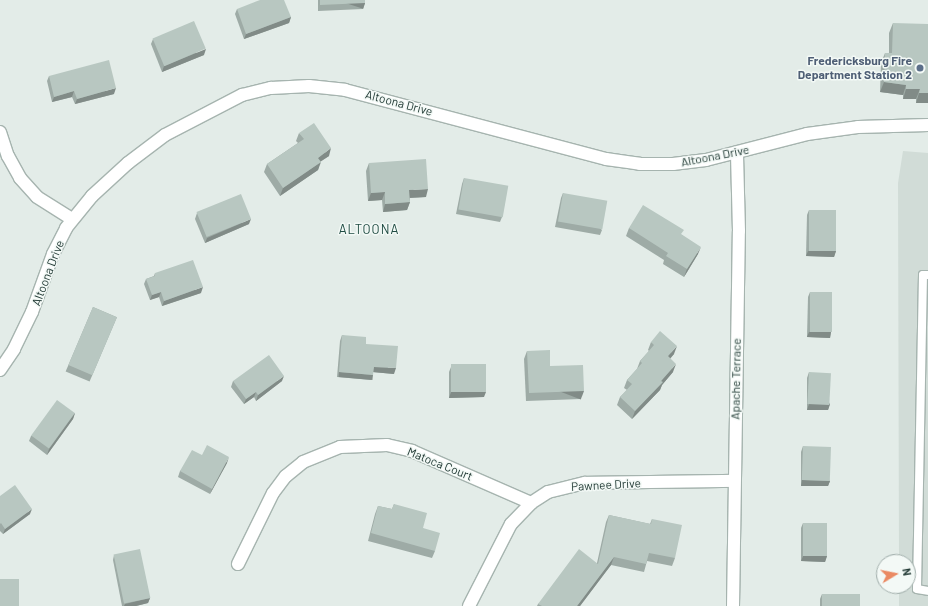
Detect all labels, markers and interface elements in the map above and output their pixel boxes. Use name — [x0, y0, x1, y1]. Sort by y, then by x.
place label: Fredericksburg Fire Department Station 2 — [798, 54, 912, 82]
marker: Fredericksburg Fire Department Station 2 — [915, 63, 925, 73]
street label: Altoona Drive — [364, 87, 434, 119]
street label: Altoona Drive — [680, 142, 750, 170]
district label: ALTOONA — [339, 221, 399, 237]
street label: Altoona Drive — [29, 238, 67, 308]
street label: Apache Terrace — [728, 338, 744, 420]
street label: Matoca Court — [405, 444, 475, 484]
street label: Pawnee Drive — [571, 476, 641, 494]
north arrow — [876, 554, 916, 594]
text: N — [900, 567, 914, 577]

